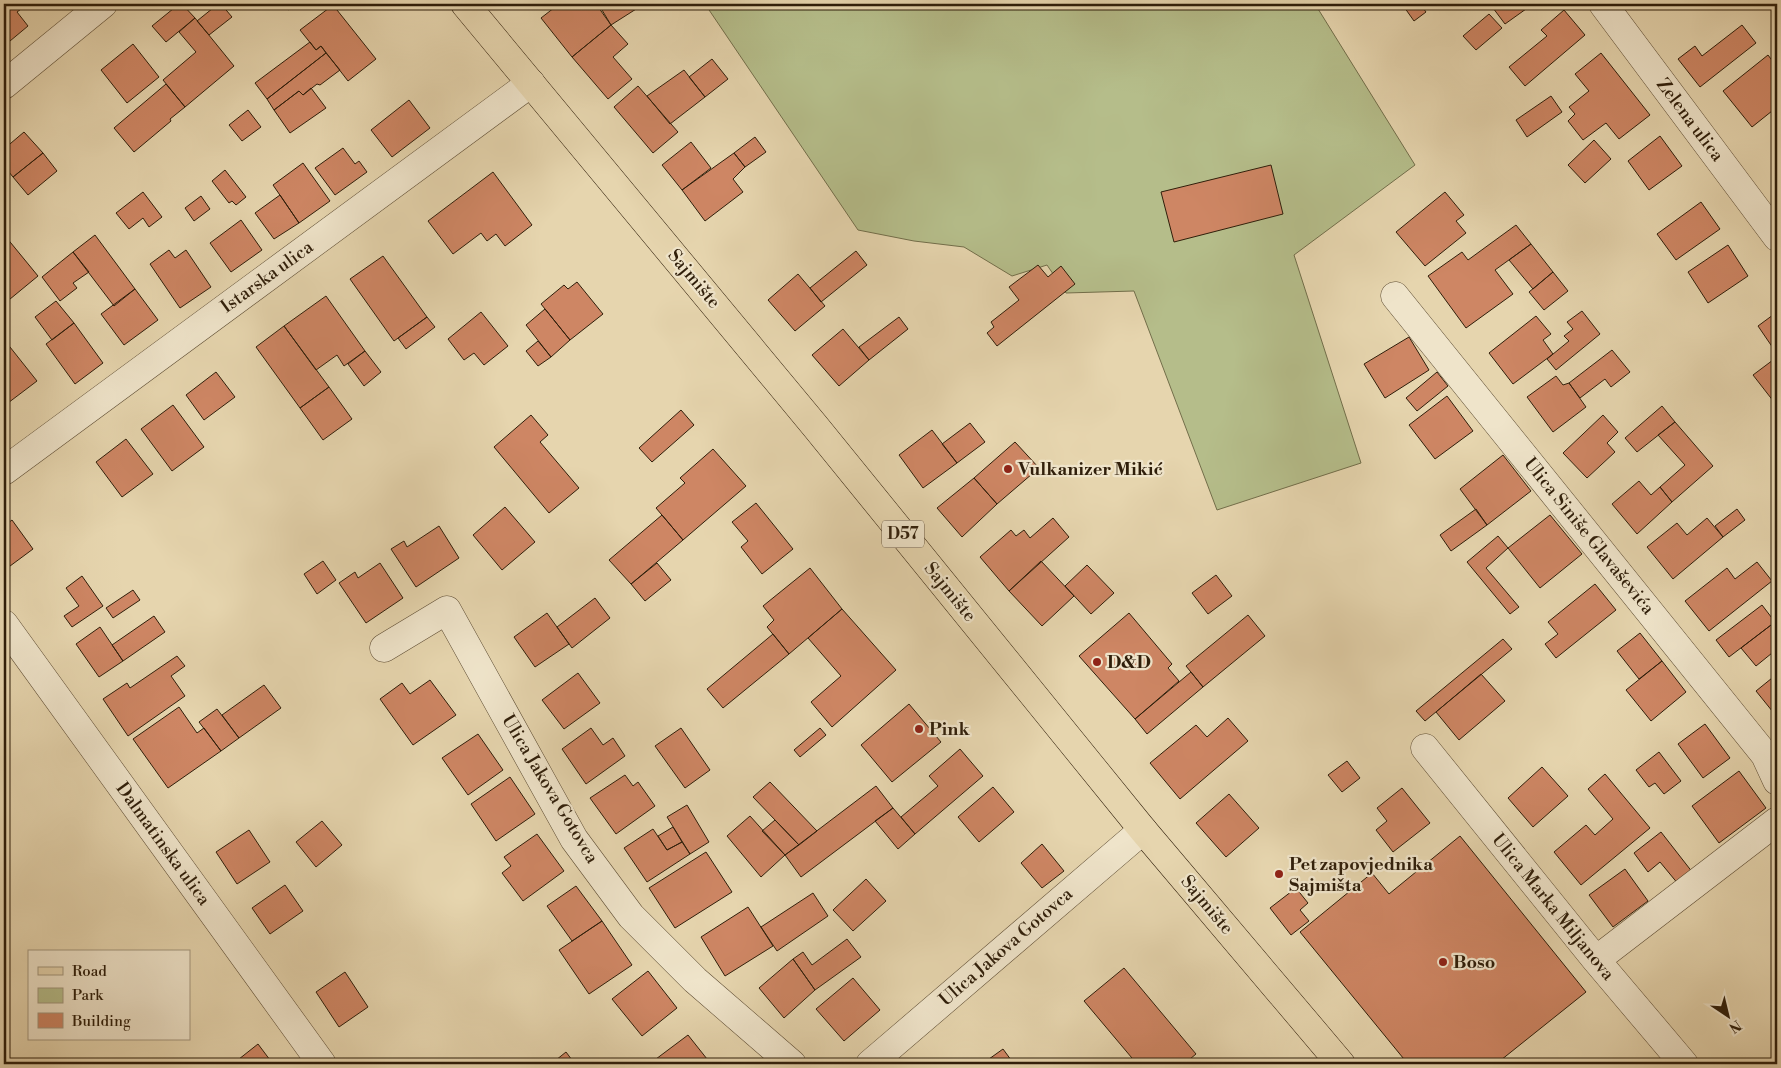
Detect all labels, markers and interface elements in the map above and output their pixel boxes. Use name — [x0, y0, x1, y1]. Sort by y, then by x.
street label: Zelena ulica — [1651, 74, 1729, 167]
street label: Istarska ulica — [216, 235, 318, 318]
street label: Sajmište — [663, 245, 725, 313]
street label: Ulica Siniše Glavaševića — [1519, 453, 1660, 620]
place label: Vulkanizer Mikić — [1017, 458, 1163, 481]
marker: Vulkanizer Mikić — [1002, 463, 1014, 475]
road number: D57 — [882, 520, 924, 548]
street label: Sajmište — [919, 557, 981, 627]
place label: D&D — [1107, 651, 1151, 674]
marker: D&D — [1091, 656, 1103, 668]
street label: Ulica Jakova Gotovca — [496, 710, 604, 868]
place label: Pink — [929, 718, 970, 741]
marker: Pink — [913, 723, 925, 735]
street label: Dalmatinska ulica — [111, 778, 216, 911]
street label: Ulica Marka Miljanova — [1487, 829, 1620, 986]
place label: Pet zapovjednika Sajmišta — [1289, 853, 1433, 897]
marker: Pet zapovjednika Sajmišta — [1273, 868, 1285, 880]
street label: Sajmište — [1176, 871, 1238, 939]
street label: Ulica Jakova Gotovca — [934, 882, 1078, 1011]
legend — [28, 950, 190, 1040]
place label: Boso — [1453, 951, 1495, 974]
marker: Boso — [1437, 956, 1449, 968]
text: Road — [72, 962, 107, 981]
text: Park — [72, 986, 104, 1005]
north arrow — [1704, 990, 1754, 1040]
text: Building — [71, 1012, 131, 1031]
text: N — [1725, 1015, 1745, 1036]

